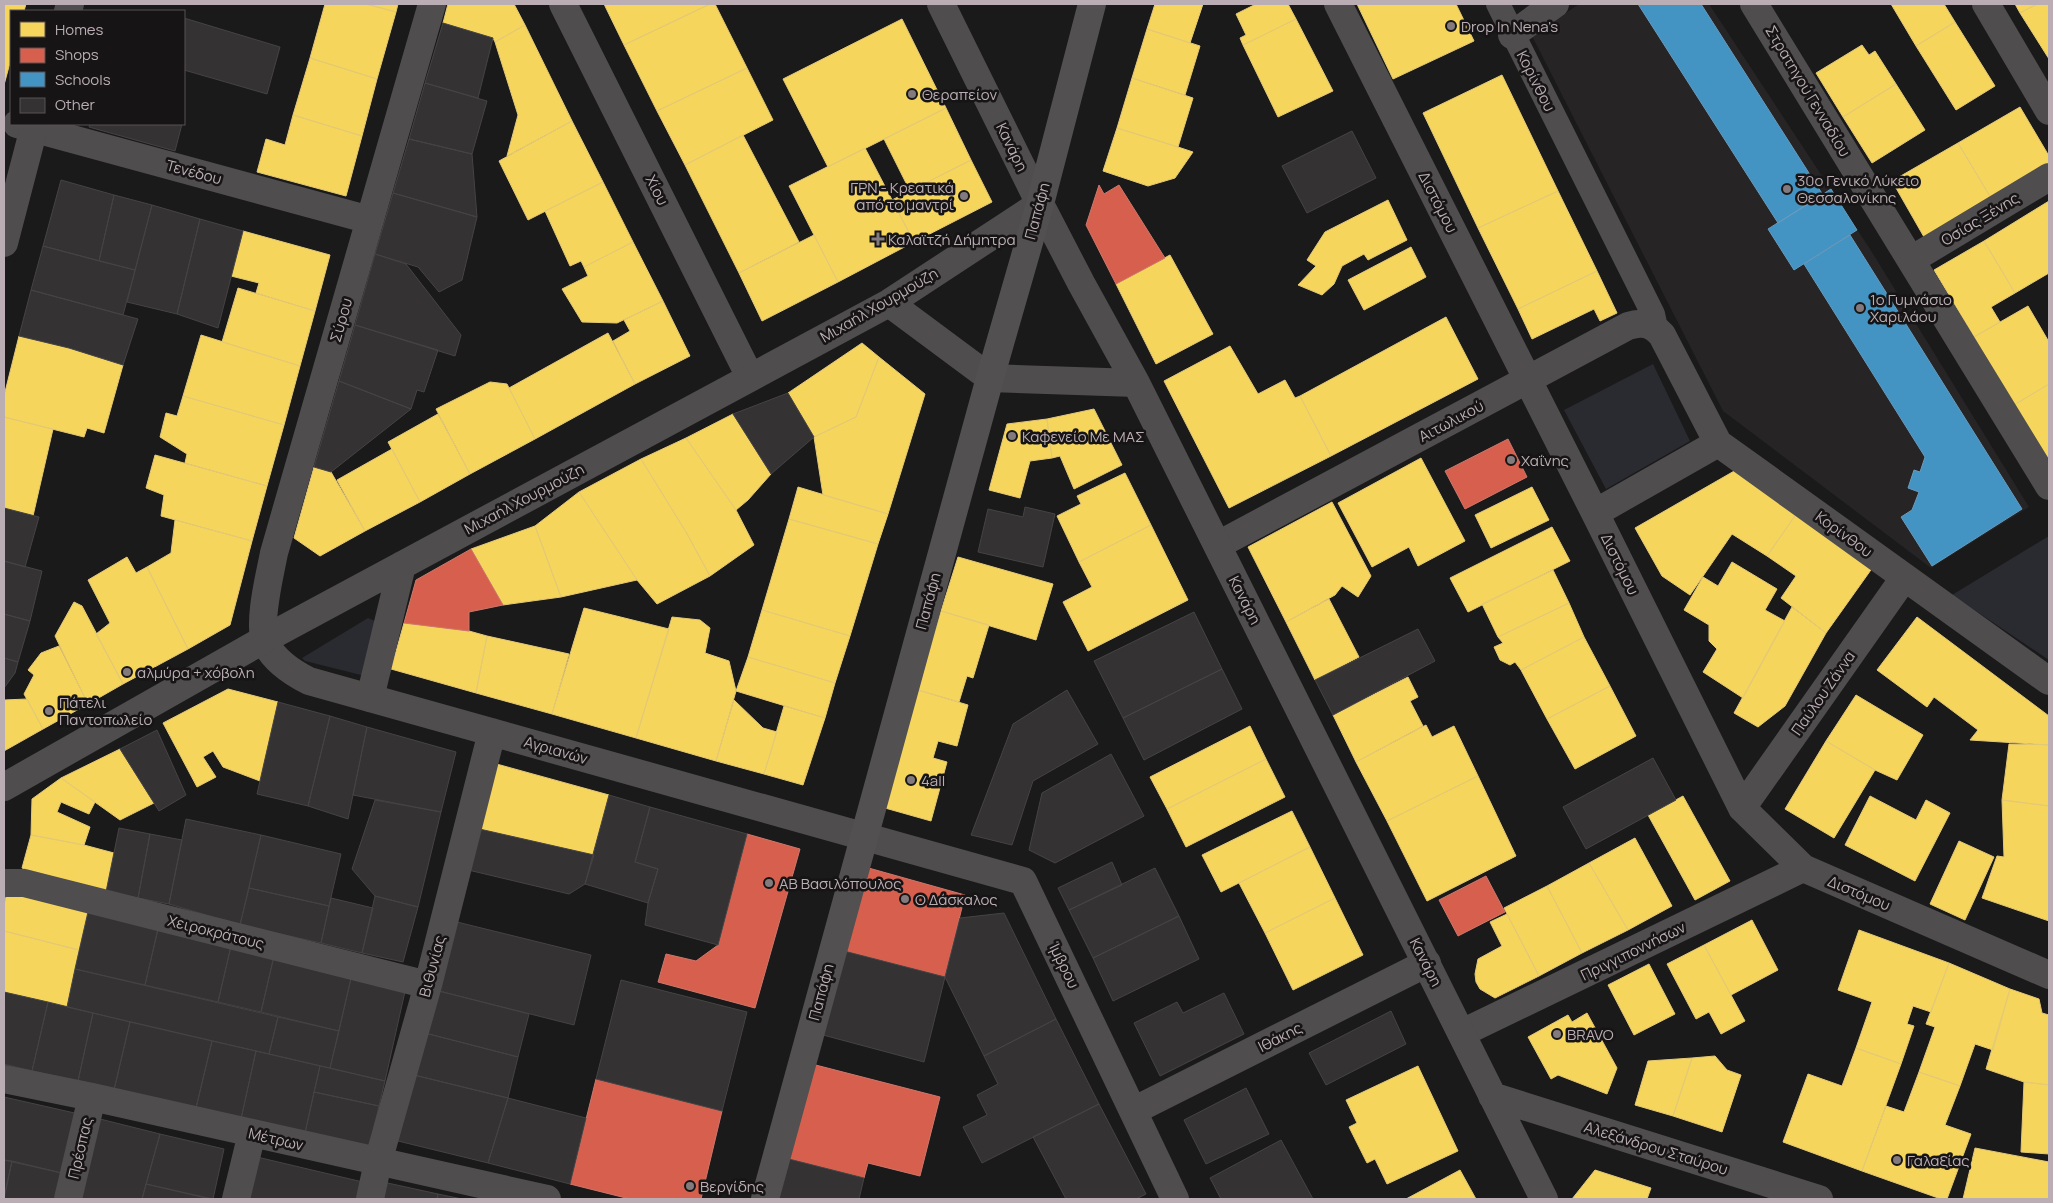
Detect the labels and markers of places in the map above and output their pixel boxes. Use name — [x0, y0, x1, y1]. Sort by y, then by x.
place label: Drop In Nena's — [1461, 16, 1558, 37]
marker: Drop In Nena's — [1445, 20, 1457, 32]
place label: Θεραπείον — [922, 84, 997, 105]
marker: Θεραπείον — [906, 88, 918, 100]
place label: 30ο Γενικό Λύκειο Θεσσαλονίκης — [1797, 170, 1919, 208]
place label: ΓΡΝ - Κρεατικά από το μαντρί — [850, 177, 954, 215]
marker: 30ο Γενικό Λύκειο Θεσσαλονίκης — [1781, 183, 1793, 195]
marker: ΓΡΝ - Κρεατικά από το μαντρί — [958, 190, 970, 202]
place label: Καλαϊτζή Δήμητρα — [888, 229, 1016, 250]
marker: Καλαϊτζή Δήμητρα — [872, 233, 884, 245]
place label: 1ο Γυμνάσιο Χαριλάου — [1870, 289, 1952, 327]
marker: 1ο Γυμνάσιο Χαριλάου — [1854, 302, 1866, 314]
place label: Καφενείο Με ΜΑΣ — [1022, 426, 1145, 447]
marker: Καφενείο Με ΜΑΣ — [1006, 430, 1018, 442]
place label: Χαΐνης — [1521, 450, 1569, 471]
marker: Χαΐνης — [1505, 454, 1517, 466]
place label: αλμύρα + χόβολη — [137, 662, 255, 683]
marker: αλμύρα + χόβολη — [121, 666, 133, 678]
place label: Πάτελι Παντοπωλείο — [59, 692, 152, 730]
marker: Πάτελι Παντοπωλείο — [43, 705, 55, 717]
place label: 4all — [921, 770, 945, 791]
marker: 4all — [905, 774, 917, 786]
place label: ΑΒ Βασιλόπουλος — [779, 873, 902, 894]
marker: ΑΒ Βασιλόπουλος — [763, 877, 775, 889]
place label: Ο Δάσκαλος — [915, 889, 998, 910]
marker: Ο Δάσκαλος — [899, 893, 911, 905]
place label: BRAVO — [1567, 1024, 1614, 1045]
marker: BRAVO — [1551, 1028, 1563, 1040]
place label: Γαλαξίας — [1907, 1150, 1970, 1171]
marker: Γαλαξίας — [1891, 1154, 1903, 1166]
place label: Βεργίδης — [700, 1176, 764, 1197]
marker: Βεργίδης — [684, 1180, 696, 1192]

